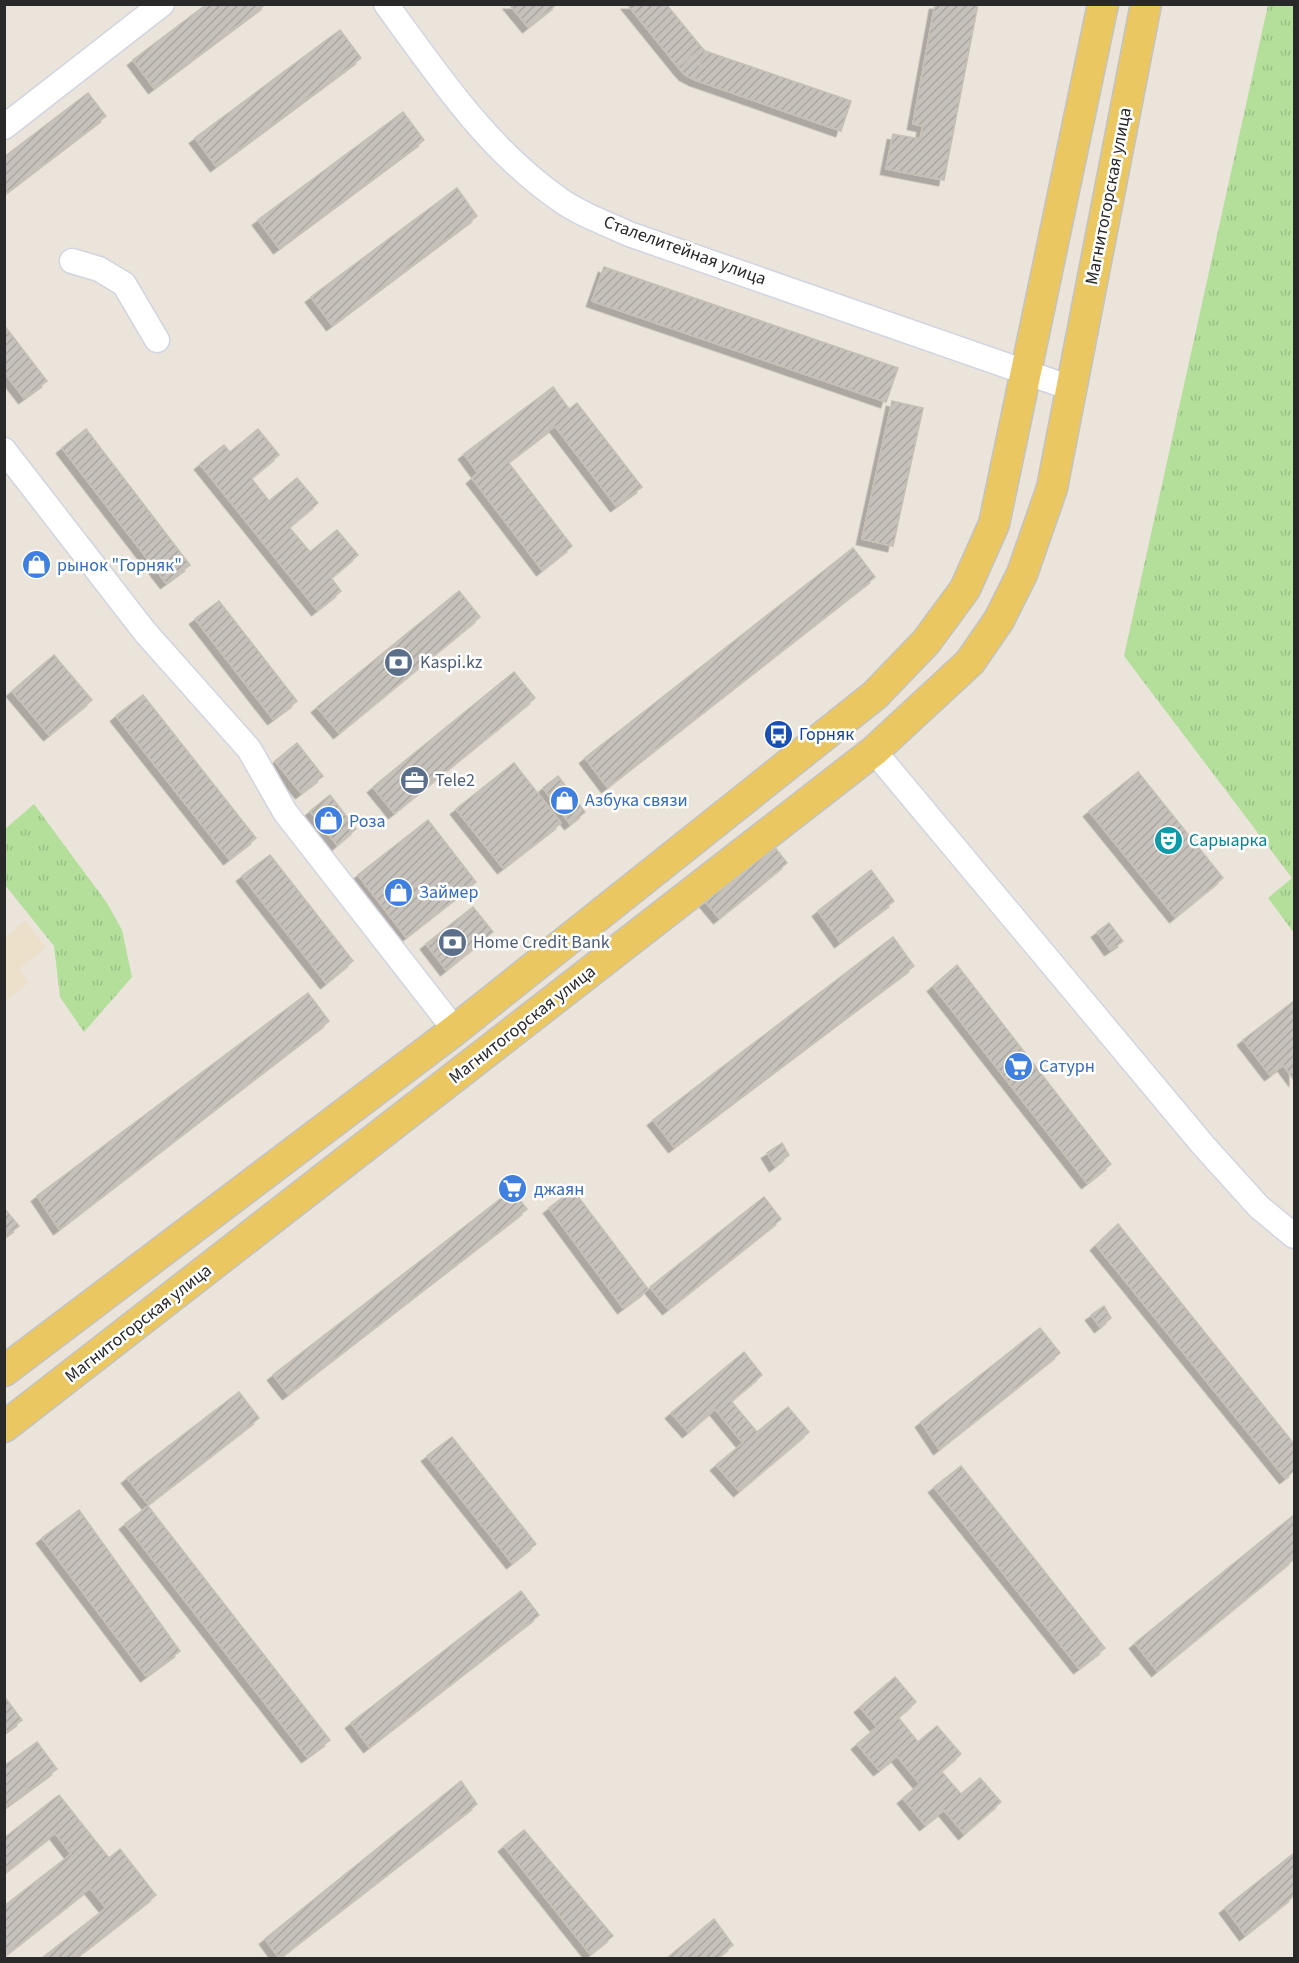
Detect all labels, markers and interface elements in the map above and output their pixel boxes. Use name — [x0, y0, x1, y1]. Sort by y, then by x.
street label: Магнитогорская улица — [1079, 105, 1138, 287]
street label: Сталелитейная улица — [600, 209, 770, 292]
shop icon: рынок "Горняк" — [20, 549, 52, 581]
place label: рынок "Горняк" — [57, 553, 182, 578]
bank icon: Kaspi.kz — [383, 646, 415, 678]
place label: Kaspi.kz — [420, 650, 483, 675]
bus stop icon: Горняк — [762, 718, 794, 750]
place label: Горняк — [799, 722, 854, 747]
office icon: Tele2 — [398, 764, 430, 796]
place label: Tele2 — [435, 768, 475, 793]
shop icon: Азбука связи — [548, 784, 580, 816]
place label: Азбука связи — [585, 788, 688, 813]
shop icon: Роза — [312, 805, 344, 837]
place label: Роза — [349, 809, 385, 834]
theatre icon: Сарыарка — [1152, 824, 1184, 856]
place label: Сарыарка — [1189, 828, 1267, 853]
shop icon: Займер — [382, 876, 414, 908]
place label: Займер — [419, 880, 478, 905]
bank icon: Home Credit Bank — [436, 926, 468, 958]
place label: Home Credit Bank — [473, 930, 610, 955]
street label: Магнитогорская улица — [444, 959, 601, 1090]
supermarket icon: Сатурн — [1002, 1050, 1034, 1082]
place label: Сатурн — [1039, 1054, 1095, 1079]
supermarket icon: джаян — [497, 1173, 529, 1205]
place label: джаян — [534, 1177, 584, 1202]
street label: Магнитогорская улица — [60, 1258, 217, 1389]

